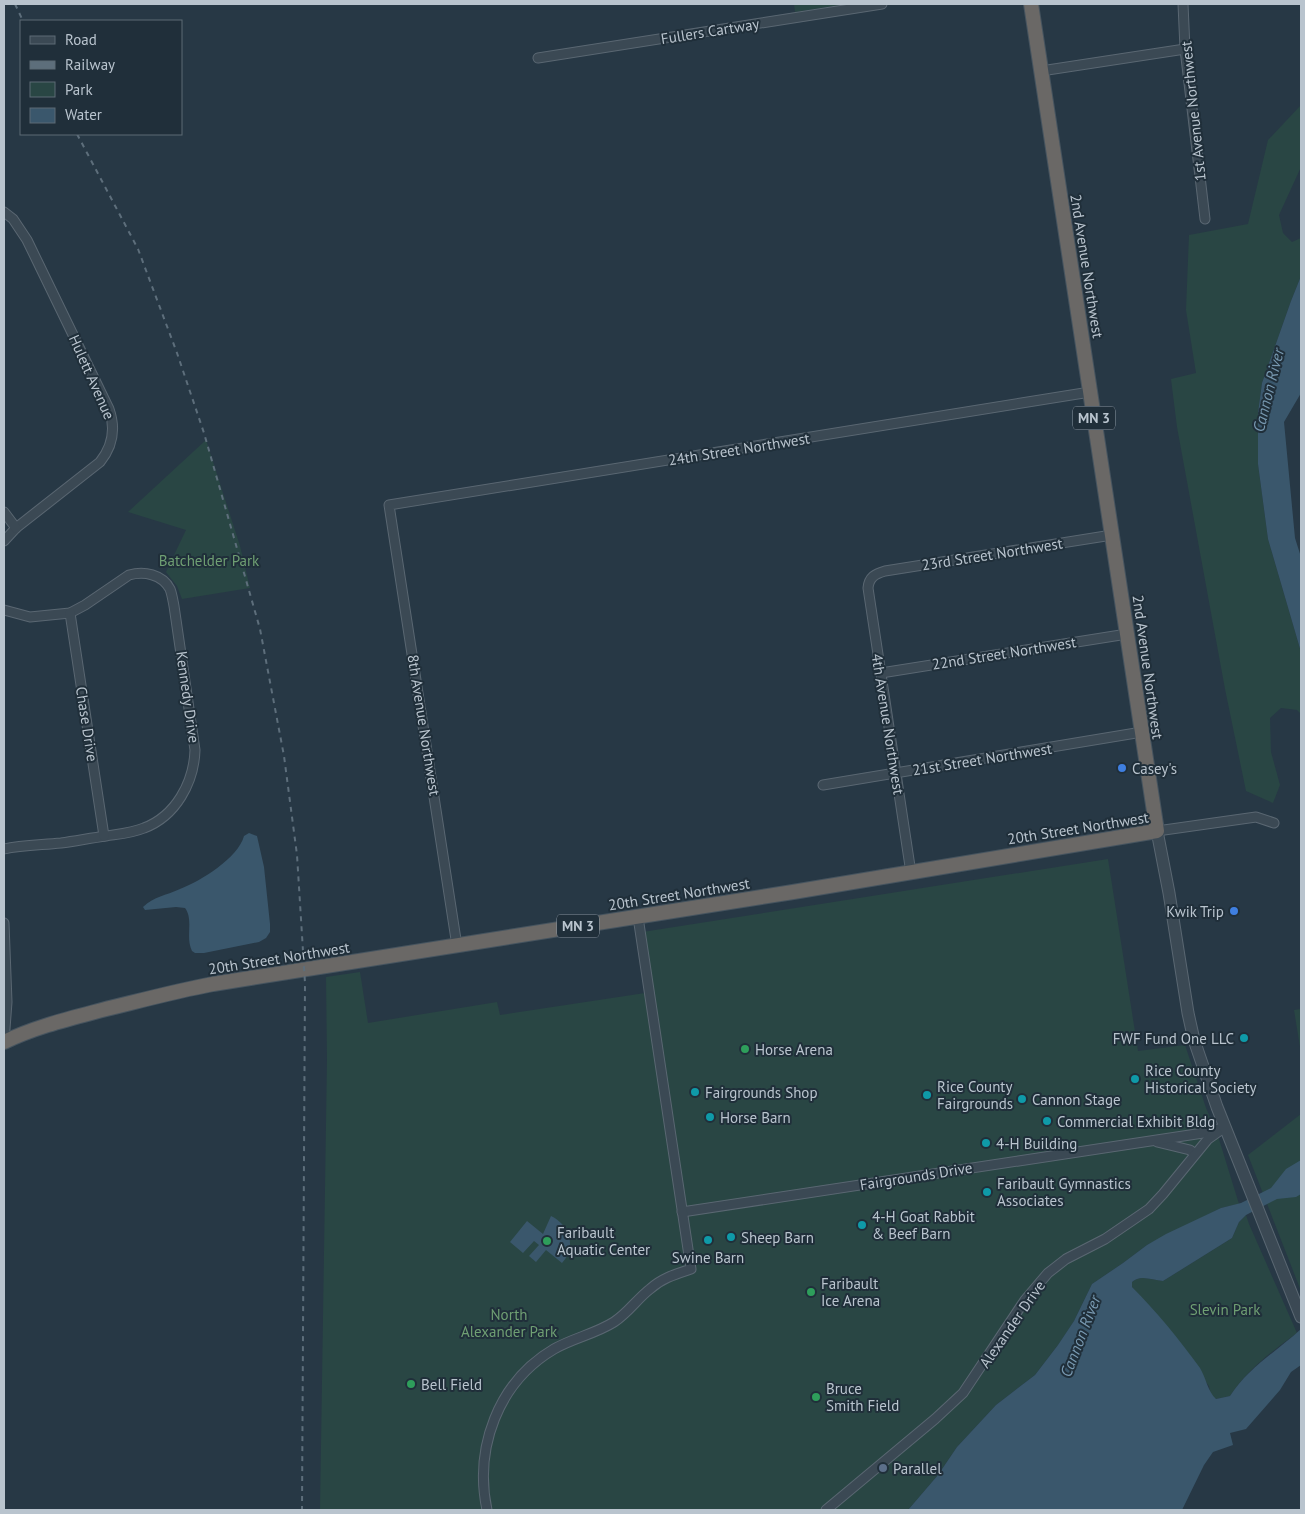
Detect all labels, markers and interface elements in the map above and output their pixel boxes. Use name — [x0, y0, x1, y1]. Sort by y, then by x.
street label: Fullers Cartway — [659, 14, 761, 48]
legend — [20, 20, 182, 135]
text: Road — [65, 30, 97, 49]
street label: 1st Avenue Northwest — [1176, 40, 1210, 182]
text: Railway — [65, 55, 115, 74]
text: Park — [65, 80, 93, 99]
text: Water — [65, 105, 102, 124]
street label: 2nd Avenue Northwest — [1066, 193, 1108, 339]
street label: Hulett Avenue — [65, 332, 119, 422]
water label: Cannon River — [1248, 344, 1288, 434]
road number: MN 3 — [1073, 406, 1115, 429]
street label: 24th Street Northwest — [667, 428, 811, 470]
street label: 23rd Street Northwest — [920, 533, 1064, 575]
park label: Batchelder Park — [159, 551, 260, 570]
street label: 2nd Avenue Northwest — [1128, 594, 1168, 740]
street label: 22nd Street Northwest — [931, 632, 1077, 674]
street label: Kennedy Drive — [172, 650, 204, 744]
street label: 4th Avenue Northwest — [867, 652, 909, 796]
street label: 8th Avenue Northwest — [403, 653, 445, 797]
street label: Chase Drive — [72, 685, 102, 763]
street label: 21st Street Northwest — [911, 739, 1053, 779]
place label: Casey's — [1132, 759, 1177, 778]
marker: Casey's — [1116, 762, 1128, 774]
street label: 20th Street Northwest — [1006, 807, 1150, 849]
street label: 20th Street Northwest — [607, 873, 751, 915]
place label: Kwik Trip — [1166, 902, 1224, 921]
marker: Kwik Trip — [1228, 905, 1240, 917]
road number: MN 3 — [557, 914, 599, 938]
street label: 20th Street Northwest — [207, 937, 351, 979]
place label: FWF Fund One LLC — [1113, 1029, 1234, 1048]
marker: FWF Fund One LLC — [1238, 1032, 1250, 1044]
place label: Horse Arena — [755, 1040, 833, 1059]
marker: Horse Arena — [739, 1043, 751, 1055]
place label: Rice County Historical Society — [1145, 1061, 1257, 1097]
marker: Rice County Historical Society — [1129, 1073, 1141, 1085]
place label: Rice County Fairgrounds — [937, 1077, 1013, 1113]
place label: Fairgrounds Shop — [705, 1083, 818, 1102]
marker: Fairgrounds Shop — [689, 1086, 701, 1098]
marker: Rice County Fairgrounds — [921, 1089, 933, 1101]
place label: Cannon Stage — [1032, 1090, 1121, 1109]
marker: Cannon Stage — [1016, 1093, 1028, 1105]
place label: Horse Barn — [720, 1108, 791, 1127]
marker: Horse Barn — [704, 1111, 716, 1123]
place label: Commercial Exhibit Bldg — [1057, 1112, 1215, 1131]
marker: Commercial Exhibit Bldg — [1041, 1115, 1053, 1127]
place label: 4-H Building — [996, 1134, 1077, 1153]
marker: 4-H Building — [980, 1137, 992, 1149]
street label: Fairgrounds Drive — [858, 1158, 974, 1194]
place label: Faribault Gymnastics Associates — [997, 1174, 1131, 1210]
marker: Faribault Gymnastics Associates — [981, 1186, 993, 1198]
place label: 4-H Goat Rabbit & Beef Barn — [872, 1207, 975, 1243]
marker: 4-H Goat Rabbit & Beef Barn — [856, 1219, 868, 1231]
place label: Faribault Aquatic Center — [557, 1223, 650, 1259]
place label: Sheep Barn — [741, 1228, 814, 1247]
marker: Sheep Barn — [725, 1231, 737, 1243]
marker: Swine Barn — [702, 1234, 714, 1246]
marker: Faribault Aquatic Center — [541, 1235, 553, 1247]
place label: Swine Barn — [672, 1248, 744, 1267]
place label: Faribault Ice Arena — [821, 1274, 880, 1310]
street label: Alexander Drive — [975, 1277, 1049, 1371]
marker: Faribault Ice Arena — [805, 1286, 817, 1298]
water label: Cannon River — [1055, 1291, 1105, 1380]
park label: Slevin Park — [1190, 1300, 1261, 1319]
park label: North Alexander Park — [461, 1305, 558, 1341]
place label: Bell Field — [421, 1375, 482, 1394]
marker: Bell Field — [405, 1378, 417, 1390]
place label: Bruce Smith Field — [826, 1379, 899, 1415]
marker: Bruce Smith Field — [810, 1391, 822, 1403]
place label: Parallel — [893, 1459, 942, 1478]
marker: Parallel — [877, 1462, 889, 1474]

